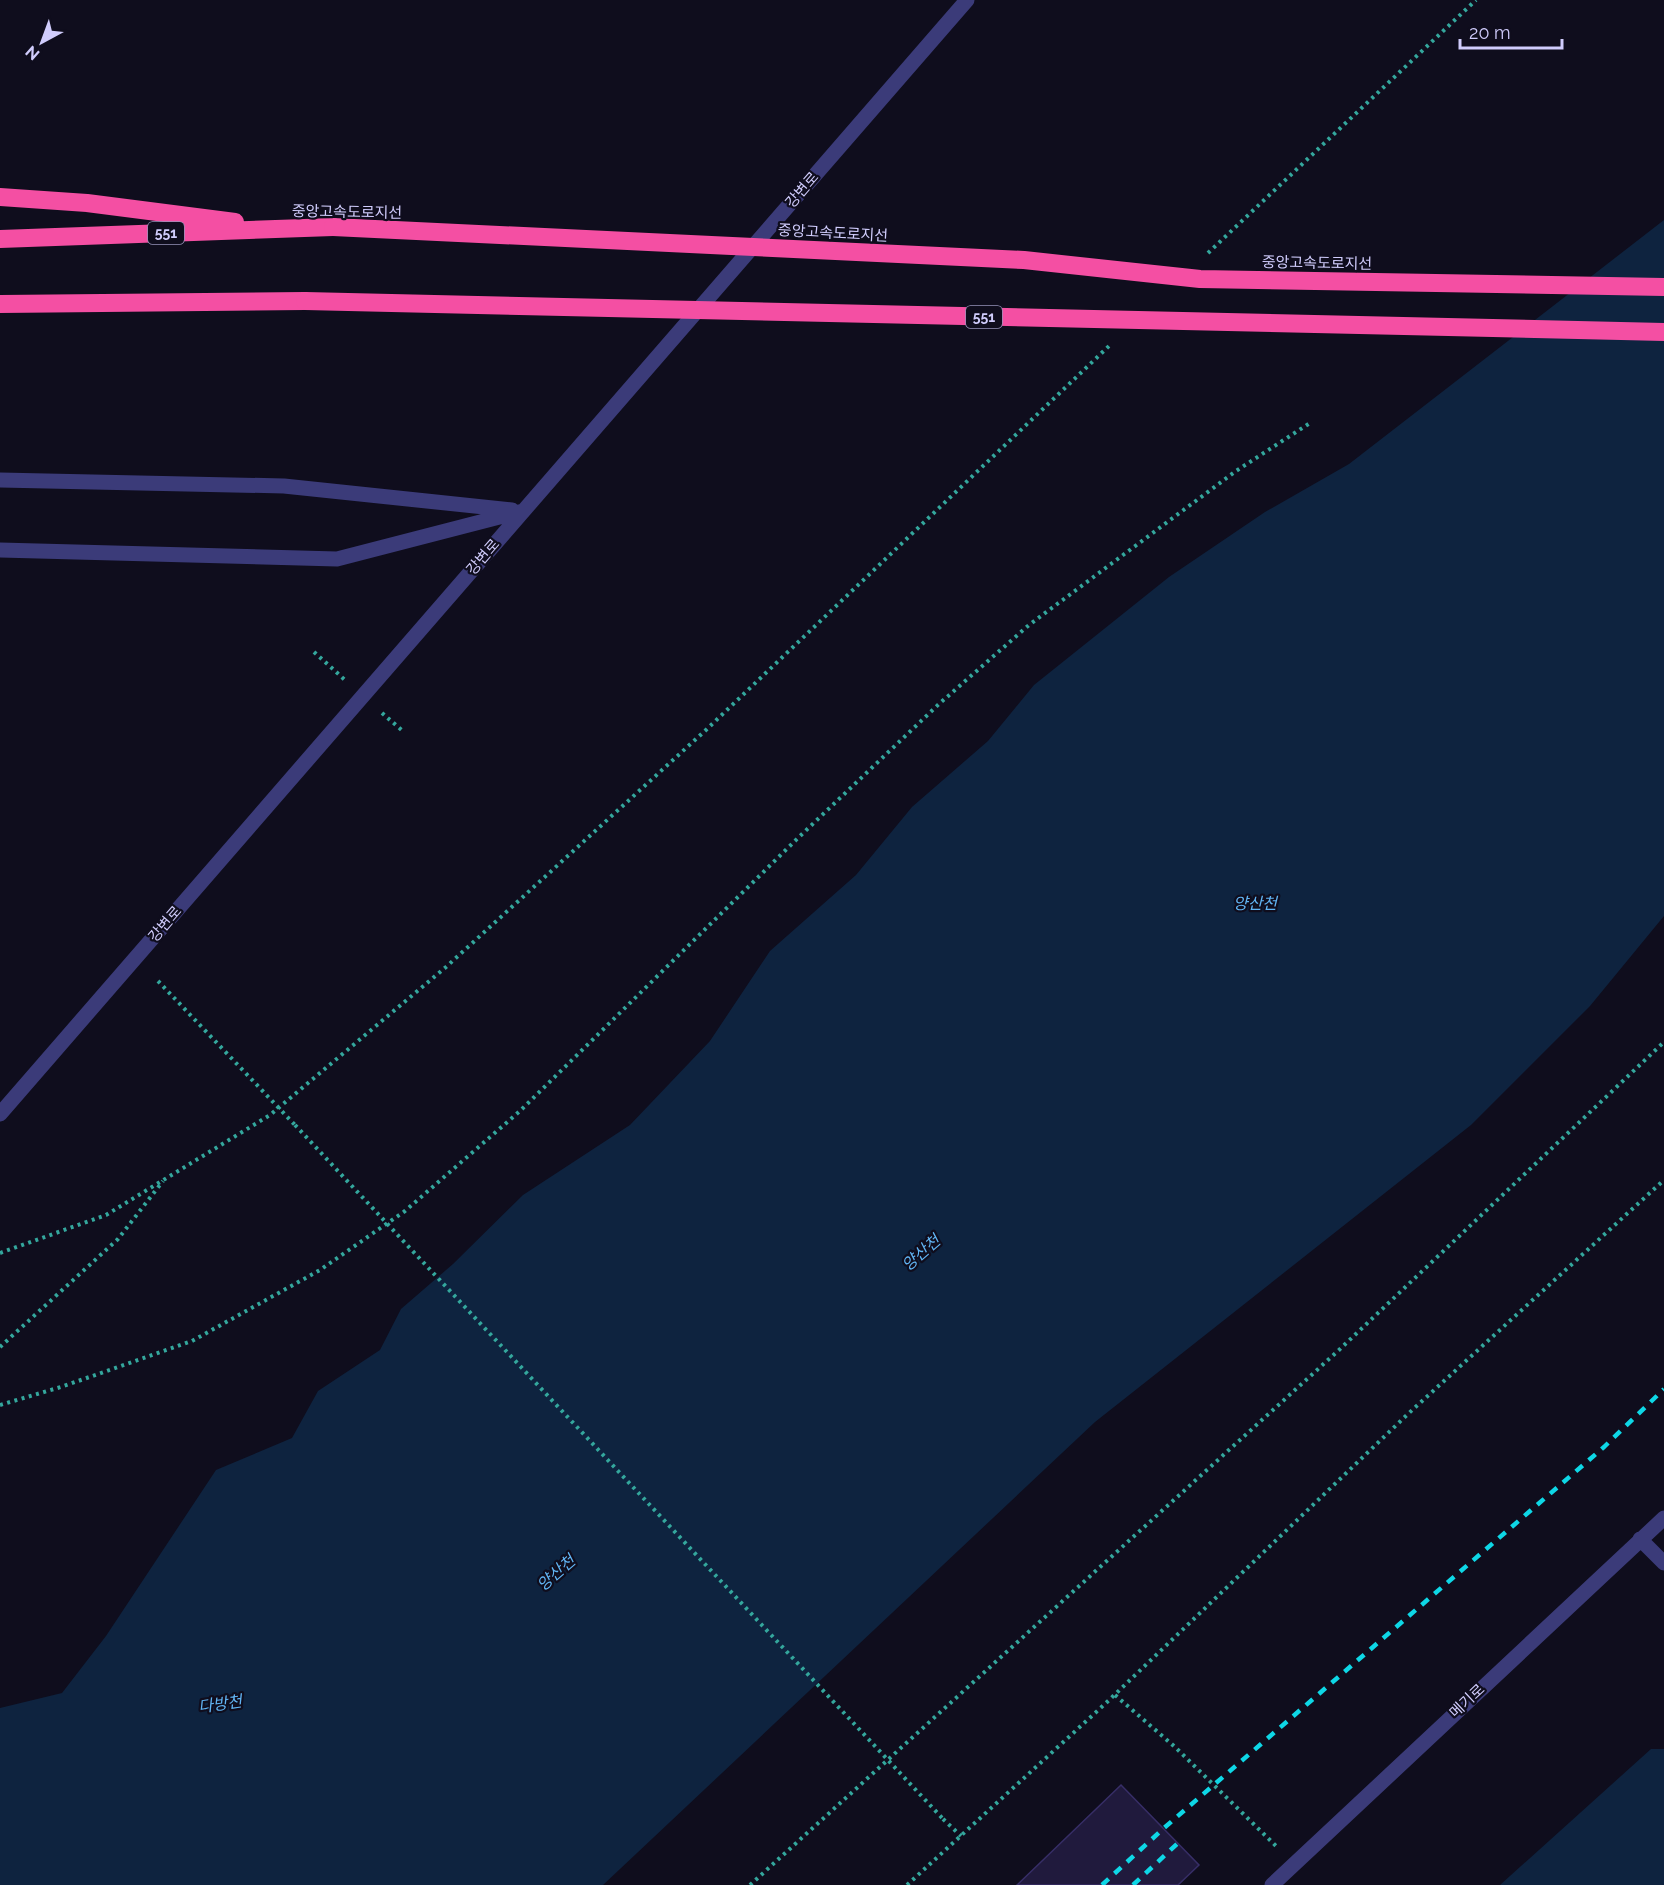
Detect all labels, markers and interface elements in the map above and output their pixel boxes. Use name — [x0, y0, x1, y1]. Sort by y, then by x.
north arrow — [12, 12, 72, 72]
scale bar — [1460, 12, 1562, 50]
text: 20 m — [1469, 22, 1511, 43]
text: N — [22, 42, 43, 64]
street label: 강변로 — [782, 168, 822, 212]
street label: 중앙고속도로지선 — [292, 202, 402, 222]
street label: 중앙고속도로지선 — [777, 221, 889, 245]
road number: 551 — [148, 222, 184, 244]
street label: 중앙고속도로지선 — [1262, 253, 1372, 273]
road number: 551 — [966, 306, 1002, 328]
street label: 강변로 — [463, 535, 503, 579]
water label: 양산천 — [1233, 894, 1279, 913]
street label: 강변로 — [145, 902, 185, 946]
water label: 양산천 — [898, 1230, 946, 1275]
water label: 양산천 — [533, 1550, 581, 1595]
street label: 메기로 — [1446, 1680, 1488, 1722]
water label: 다방천 — [197, 1691, 245, 1716]

